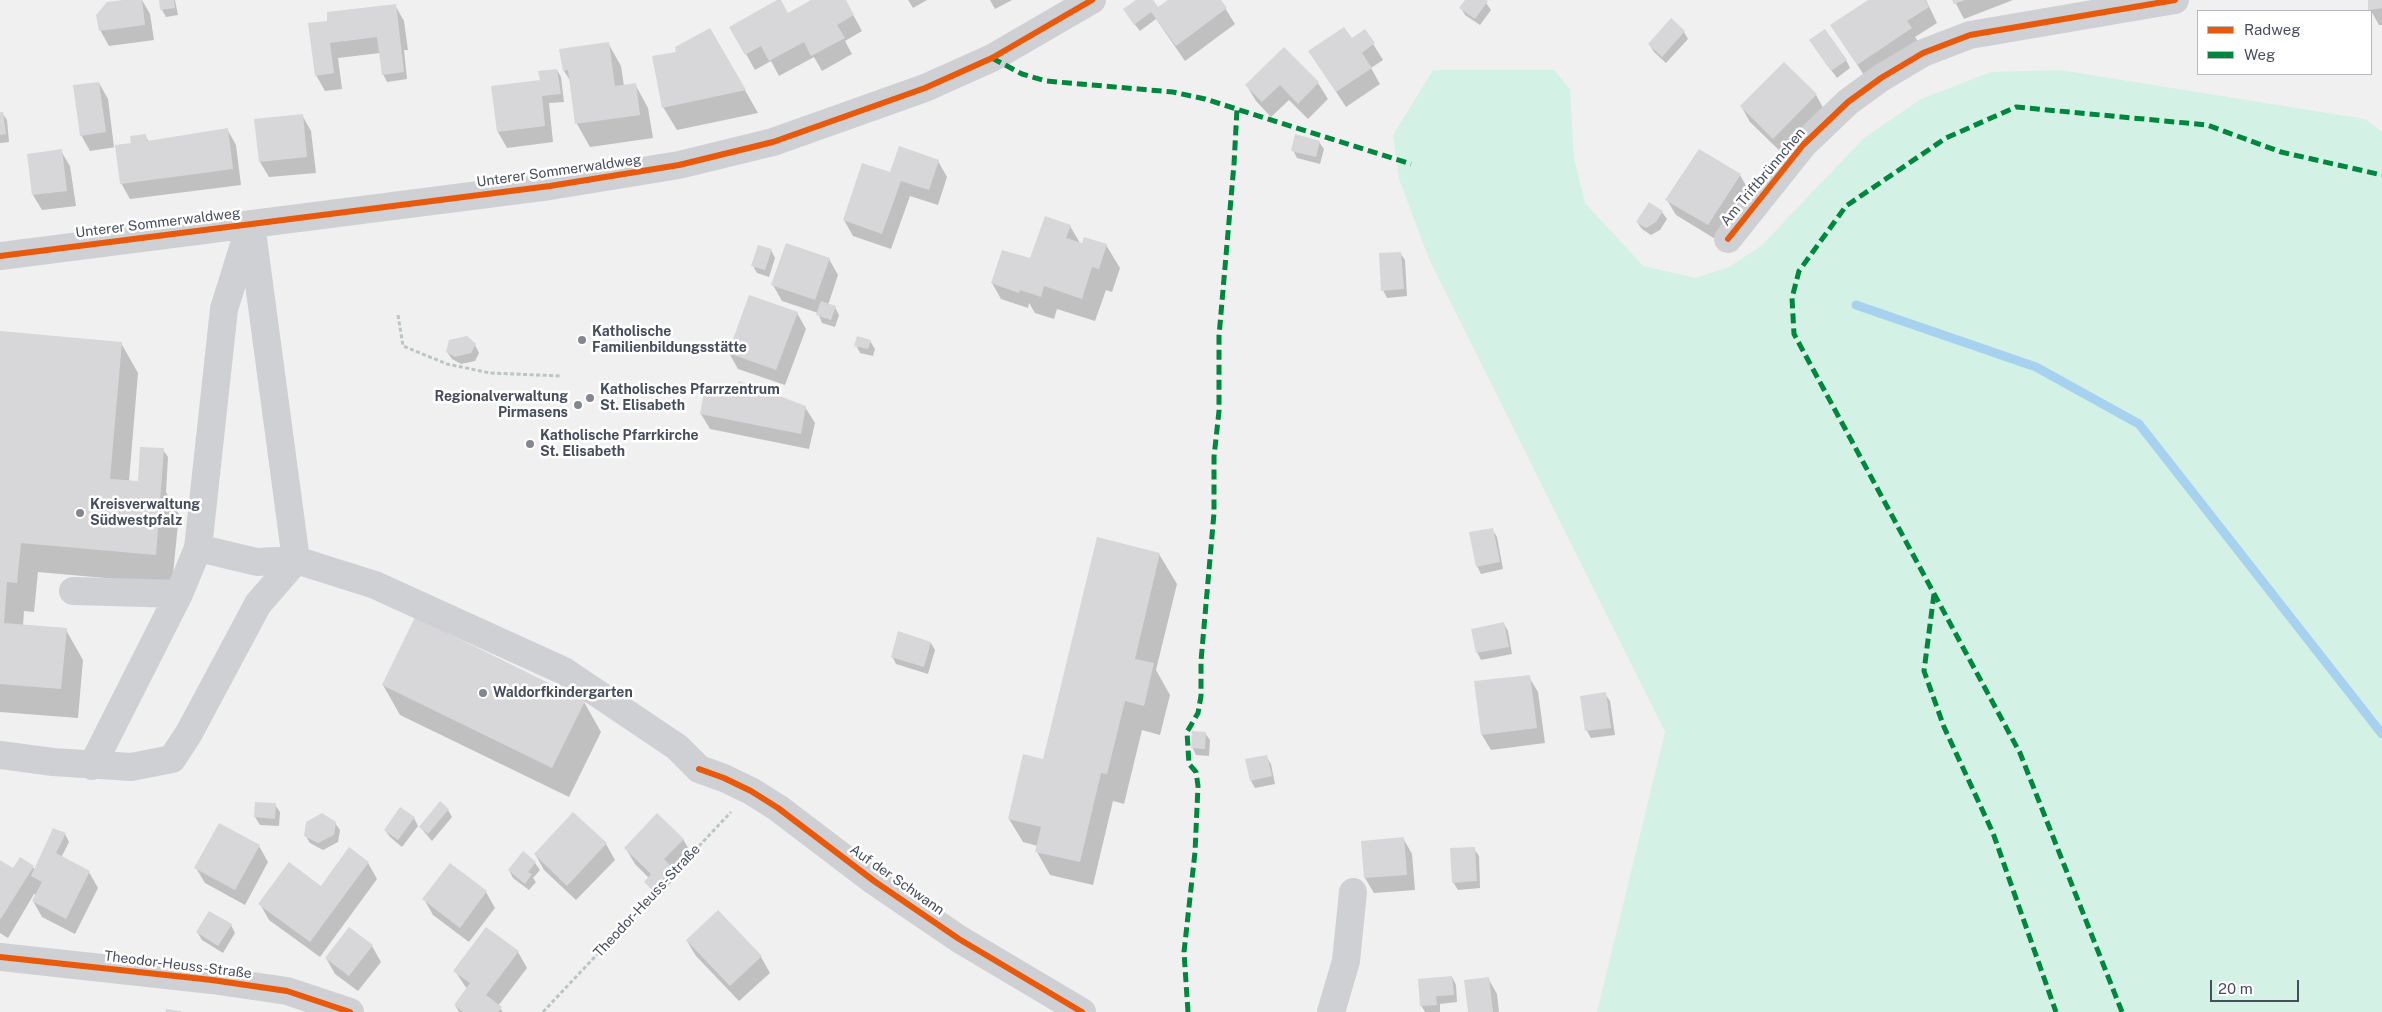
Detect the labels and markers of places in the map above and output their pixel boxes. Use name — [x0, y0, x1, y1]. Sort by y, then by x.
place label: Katholische Familienbildungsstätte — [592, 324, 747, 357]
marker: Katholische Familienbildungsstätte — [576, 334, 588, 346]
place label: Katholisches Pfarrzentrum St. Elisabeth — [600, 382, 780, 414]
place label: Regionalverwaltung Pirmasens — [434, 389, 568, 422]
marker: Katholisches Pfarrzentrum St. Elisabeth — [584, 392, 596, 404]
marker: Regionalverwaltung Pirmasens — [572, 399, 584, 411]
place label: Katholische Pfarrkirche St. Elisabeth — [540, 428, 698, 461]
marker: Katholische Pfarrkirche St. Elisabeth — [524, 438, 536, 450]
place label: Kreisverwaltung Südwestpfalz — [90, 497, 200, 530]
marker: Kreisverwaltung Südwestpfalz — [74, 507, 86, 519]
place label: Waldorfkindergarten — [493, 685, 633, 701]
marker: Waldorfkindergarten — [477, 687, 489, 699]

